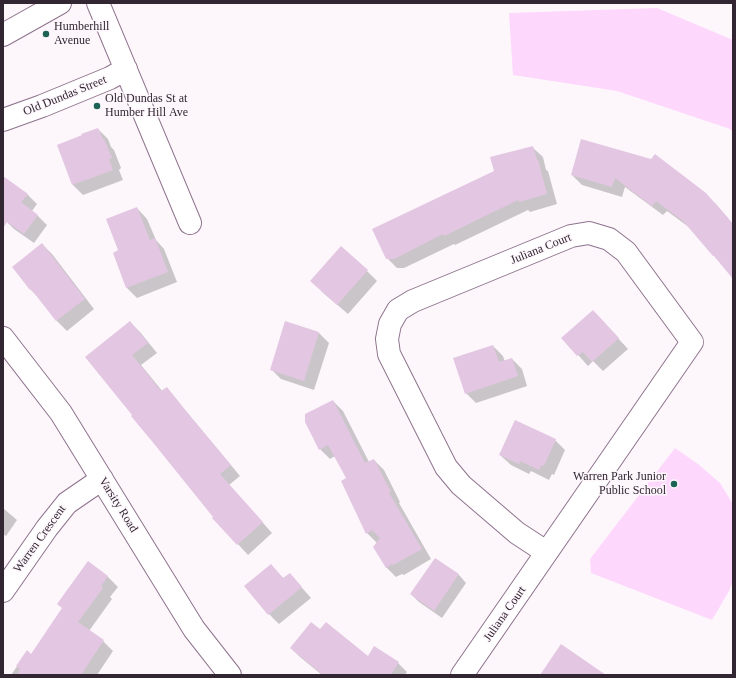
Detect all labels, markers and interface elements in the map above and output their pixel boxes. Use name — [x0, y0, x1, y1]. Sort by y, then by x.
place label: Humberhill Avenue — [54, 20, 109, 48]
marker: Humberhill Avenue — [41, 29, 51, 39]
street label: Old Dundas Street — [21, 73, 109, 119]
place label: Old Dundas St at Humber Hill Ave — [105, 92, 188, 120]
marker: Old Dundas St at Humber Hill Ave — [92, 101, 102, 111]
street label: Juliana Court — [508, 230, 574, 268]
place label: Warren Park Junior Public School — [573, 470, 666, 498]
street label: Varsity Road — [95, 475, 141, 535]
marker: Warren Park Junior Public School — [669, 479, 679, 489]
street label: Warren Crescent — [11, 502, 69, 576]
street label: Juliana Court — [481, 584, 529, 644]

